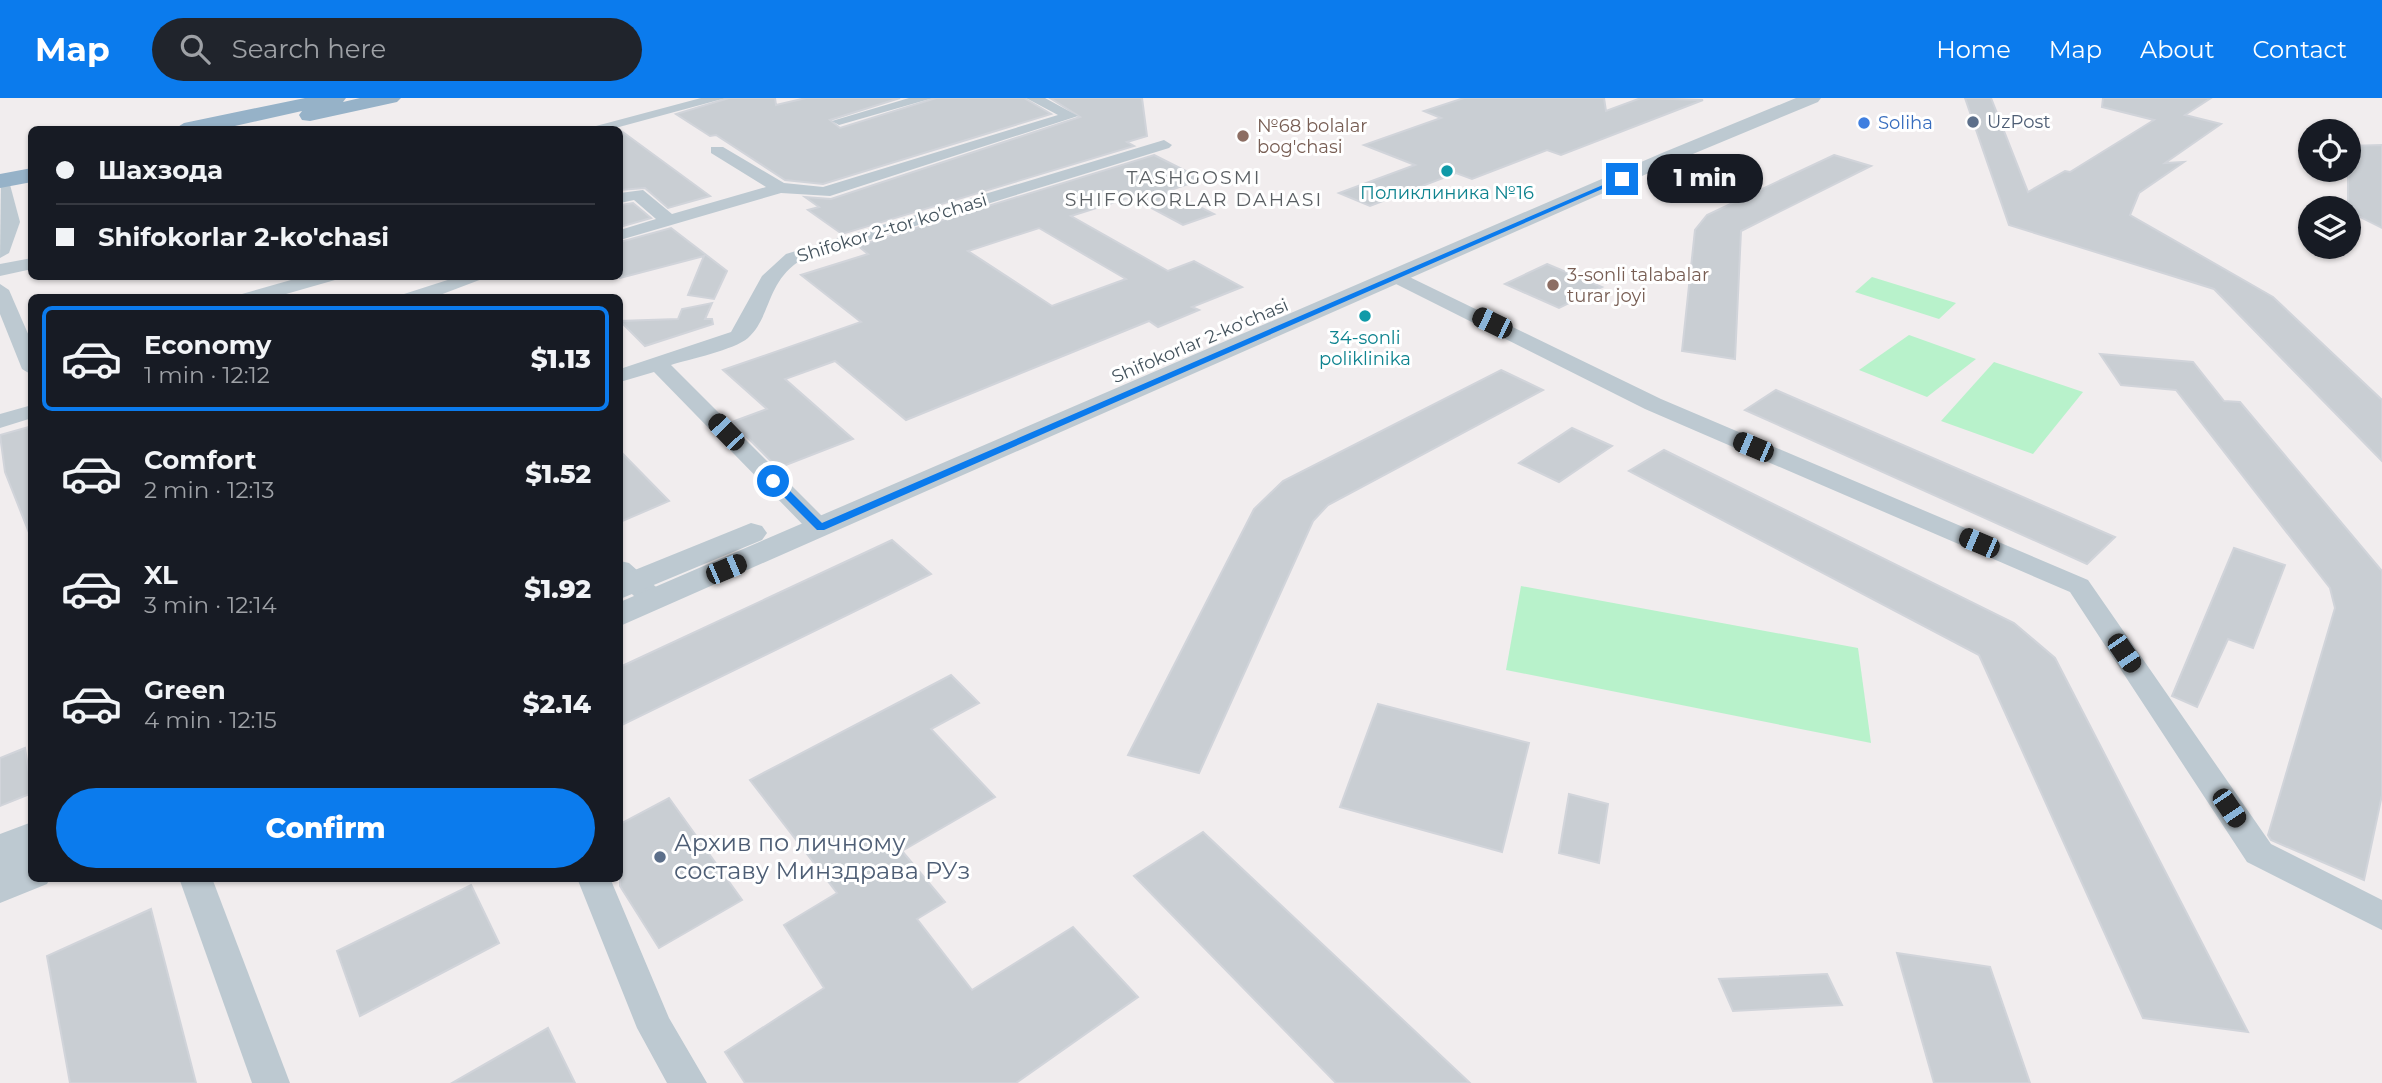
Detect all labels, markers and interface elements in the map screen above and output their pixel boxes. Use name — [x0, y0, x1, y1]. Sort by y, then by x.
search box — [152, 18, 642, 81]
text: Map — [35, 29, 110, 69]
icon: search — [176, 30, 214, 68]
text: Search here — [232, 33, 386, 65]
text: Home — [1936, 35, 2011, 64]
text: Map — [2049, 35, 2102, 64]
text: About — [2140, 35, 2214, 64]
text: Contact — [2252, 35, 2347, 64]
place label: UzPost — [1987, 111, 2051, 133]
place label: Soliha — [1878, 112, 1933, 134]
marker: UzPost — [1965, 114, 1981, 130]
place label: №68 bolalar bog'chasi — [1257, 115, 1368, 158]
marker: Soliha — [1856, 115, 1872, 131]
map controls — [2298, 119, 2361, 259]
button: locate — [2298, 119, 2361, 182]
marker: №68 bolalar bog'chasi — [1235, 128, 1251, 144]
text: Шахзода — [98, 154, 223, 186]
callout: 1 min — [1646, 154, 1762, 204]
marker: Поликлиника №16 — [1439, 163, 1455, 179]
route end — [1606, 163, 1638, 195]
text: 1 min — [1673, 164, 1737, 192]
district label: TASHGOSMI SHIFOKORLAR DAHASI — [1065, 166, 1323, 211]
place label: Поликлиника №16 — [1360, 182, 1534, 204]
street label: Shifokor 2-tor ko'chasi — [794, 189, 990, 267]
button: layers — [2298, 196, 2361, 259]
text: Shifokorlar 2-ko'chasi — [98, 221, 389, 253]
place label: 3-sonli talabalar turar joyi — [1567, 264, 1709, 307]
marker: 3-sonli talabalar turar joyi — [1545, 277, 1561, 293]
street label: Shifokorlar 2-ko'chasi — [1108, 294, 1292, 388]
car — [1469, 304, 1516, 342]
marker: 34-sonli poliklinika — [1357, 308, 1373, 324]
icon: car — [60, 327, 123, 390]
place label: 34-sonli poliklinika — [1319, 327, 1411, 370]
text: Economy — [144, 329, 271, 361]
text: $1.13 — [531, 343, 591, 375]
text: 1 min · 12:12 — [144, 361, 270, 389]
car — [704, 410, 749, 454]
car — [1730, 429, 1777, 465]
icon: car — [60, 442, 123, 505]
text: Comfort — [144, 444, 256, 476]
text: $1.52 — [525, 458, 591, 490]
route start — [757, 465, 789, 497]
text: 2 min · 12:13 — [144, 476, 275, 504]
car — [1956, 525, 2003, 561]
car — [703, 551, 750, 587]
icon: car — [60, 557, 123, 620]
text: XL — [144, 559, 178, 591]
text: $1.92 — [524, 573, 591, 605]
text: 3 min · 12:14 — [144, 591, 277, 619]
car — [2104, 630, 2145, 676]
icon: car — [60, 672, 123, 735]
text: Green — [144, 674, 226, 706]
text: $2.14 — [523, 688, 591, 720]
text: 4 min · 12:15 — [144, 706, 277, 734]
car — [2209, 785, 2250, 831]
button: Confirm — [56, 788, 595, 868]
place label: Архив по личному составу Минздрава РУз — [674, 828, 970, 885]
marker: Архив по личному составу Минздрава РУз — [652, 849, 668, 865]

